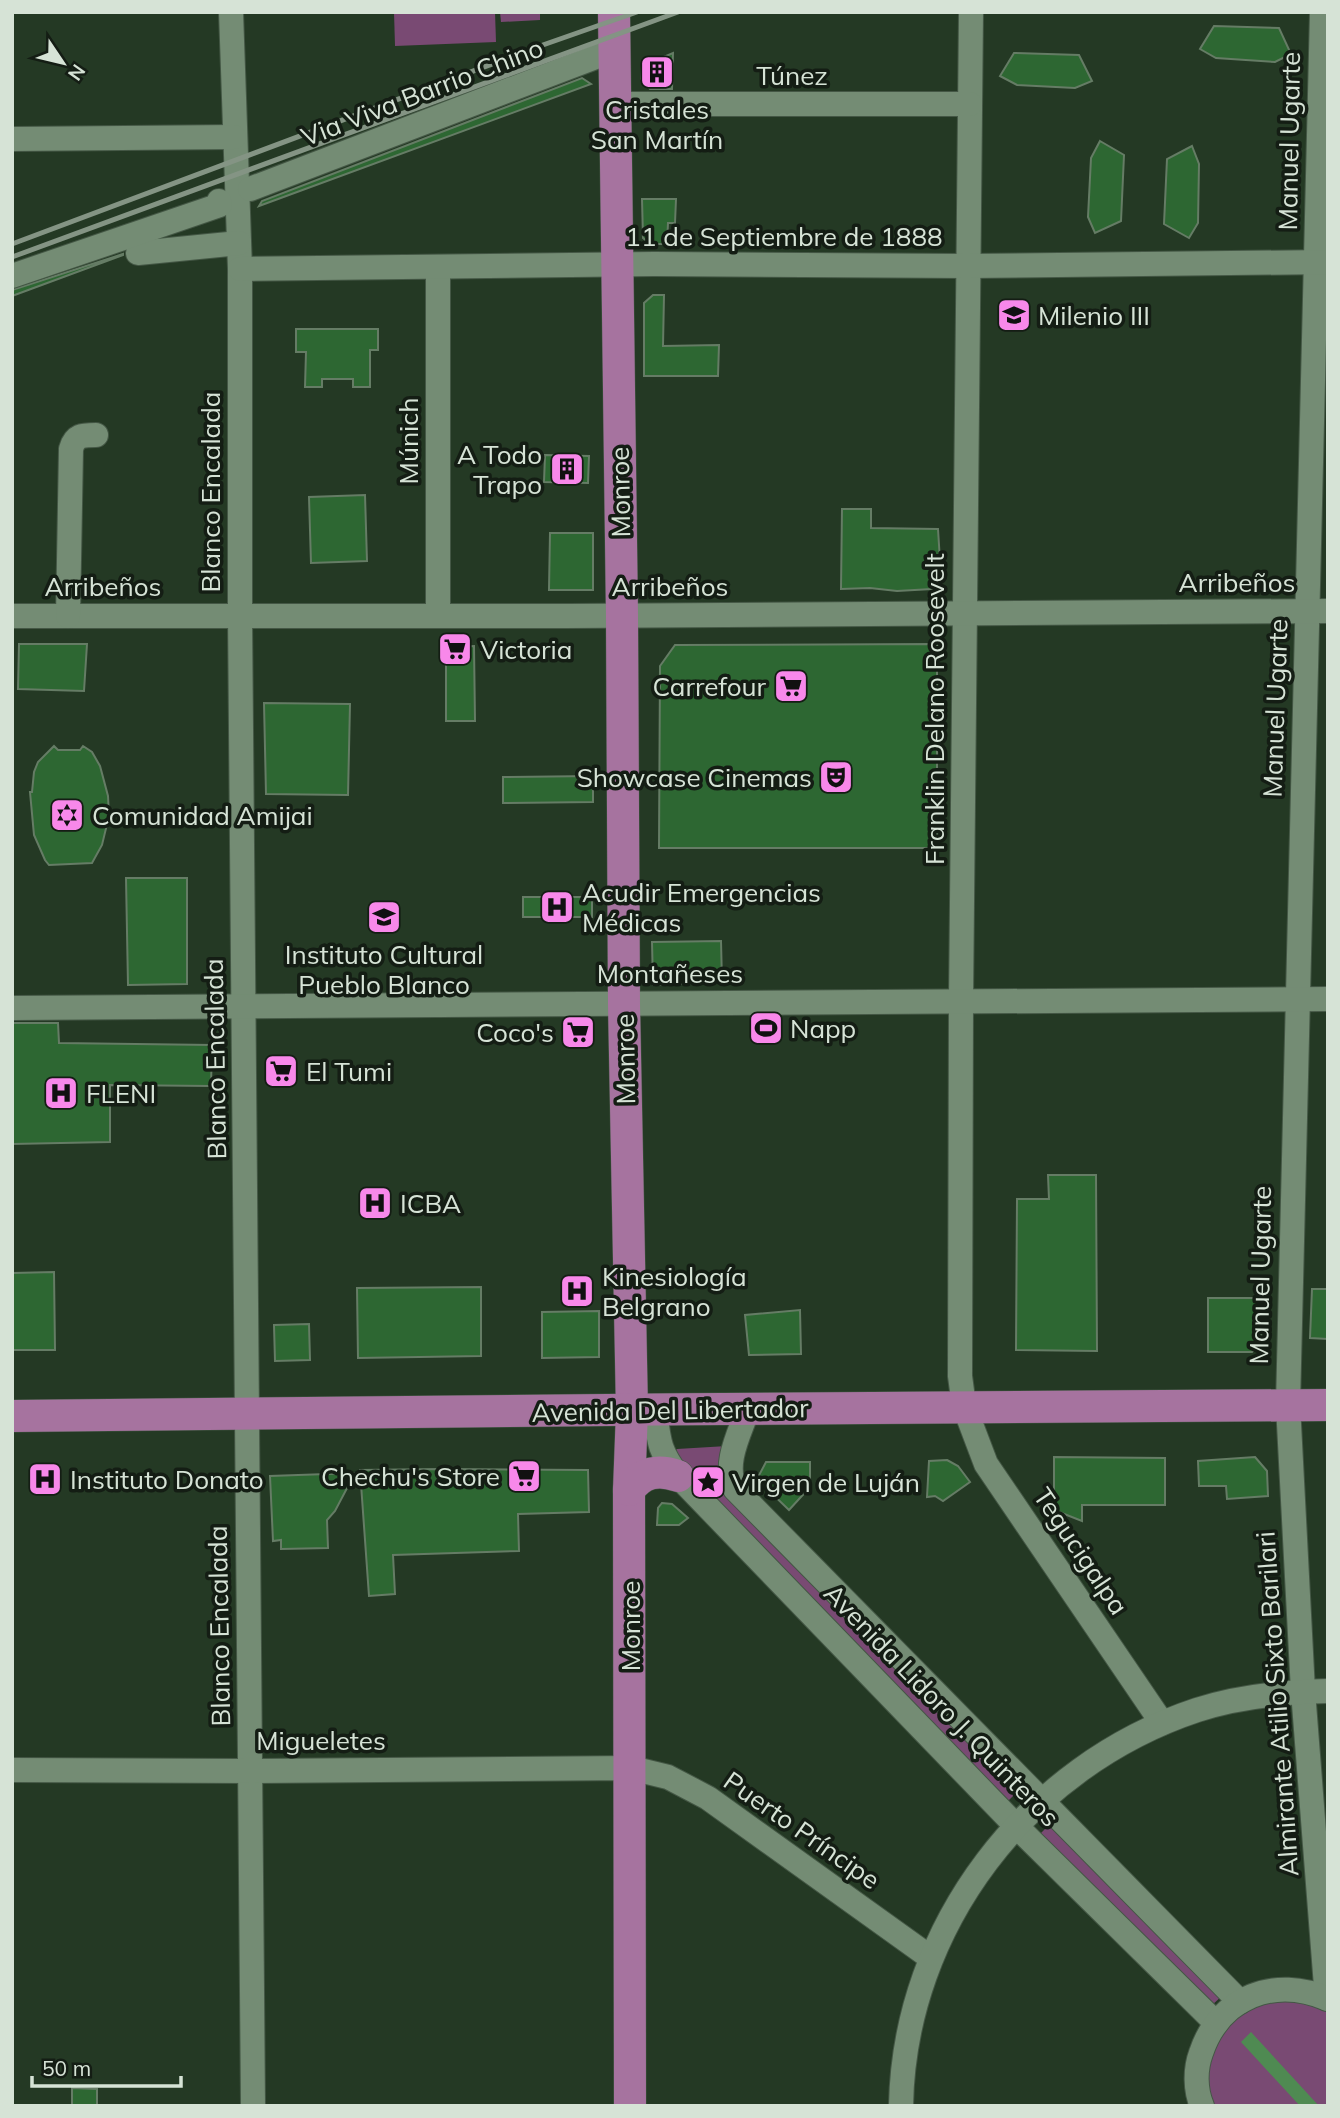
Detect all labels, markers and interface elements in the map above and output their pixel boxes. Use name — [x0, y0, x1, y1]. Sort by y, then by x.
north arrow — [28, 28, 98, 98]
street label: Via Viva Barrio Chino — [296, 31, 548, 153]
street label: Manuel Ugarte — [1271, 51, 1307, 231]
building icon: Cristales San Martín — [638, 53, 676, 91]
street label: Túnez — [756, 59, 828, 92]
text: N — [63, 60, 91, 86]
place label: Cristales San Martín — [591, 93, 723, 156]
street label: 11 de Septiembre de 1888 — [625, 220, 943, 253]
school or university icon: Milenio III — [995, 296, 1033, 334]
place label: Milenio III — [1038, 299, 1150, 332]
street label: Blanco Encalada — [194, 392, 227, 592]
street label: Múnich — [392, 398, 425, 484]
place label: A Todo Trapo — [457, 438, 542, 501]
street label: Monroe — [603, 446, 637, 538]
building icon: A Todo Trapo — [548, 450, 586, 488]
street label: Franklin Delano Roosevelt — [918, 553, 951, 865]
street label: Arribeños — [1179, 566, 1295, 599]
street label: Arribeños — [45, 570, 161, 603]
street label: Arribeños — [612, 570, 728, 603]
street label: Manuel Ugarte — [1255, 618, 1295, 798]
supermarket icon: Victoria — [436, 630, 474, 668]
place label: Victoria — [480, 633, 572, 666]
supermarket icon: Carrefour — [772, 667, 810, 705]
place label: Carrefour — [652, 670, 767, 703]
theatre icon: Showcase Cinemas — [817, 758, 855, 796]
place label: Showcase Cinemas — [577, 761, 812, 794]
synagogue icon: Comunidad Amijai — [48, 796, 86, 834]
place label: Comunidad Amijai — [92, 799, 313, 832]
place label: Acudir Emergencias Médicas — [582, 876, 821, 939]
hospital icon: Acudir Emergencias Médicas — [538, 888, 576, 926]
school or university icon: Instituto Cultural Pueblo Blanco — [365, 898, 403, 936]
place label: Instituto Cultural Pueblo Blanco — [285, 938, 483, 1001]
street label: Montañeses — [597, 957, 743, 990]
street label: Blanco Encalada — [197, 958, 233, 1160]
sports icon: Napp — [747, 1009, 785, 1047]
place label: Napp — [790, 1012, 856, 1045]
supermarket icon: Coco's — [559, 1013, 597, 1051]
street label: Monroe — [608, 1013, 642, 1105]
place label: Coco's — [476, 1016, 554, 1049]
supermarket icon: El Tumi — [262, 1052, 300, 1090]
place label: El Tumi — [306, 1055, 392, 1088]
hospital icon: FLENI — [42, 1074, 80, 1112]
place label: FLENI — [86, 1077, 156, 1110]
hospital icon: ICBA — [356, 1184, 394, 1222]
street label: Manuel Ugarte — [1242, 1185, 1278, 1365]
place label: ICBA — [400, 1187, 461, 1220]
place label: Kinesiología Belgrano — [602, 1260, 746, 1323]
hospital icon: Kinesiología Belgrano — [558, 1272, 596, 1310]
street label: Avenida Del Libertador — [531, 1391, 809, 1429]
supermarket icon: Chechu's Store — [505, 1457, 543, 1495]
hospital icon: Instituto Donato — [26, 1460, 64, 1498]
place label: Chechu's Store — [321, 1460, 500, 1493]
place label: Instituto Donato — [70, 1463, 264, 1496]
place icon: Virgen de Luján — [689, 1463, 727, 1501]
place label: Virgen de Luján — [732, 1466, 920, 1499]
street label: Tegucigalpa — [1026, 1481, 1136, 1621]
street label: Blanco Encalada — [201, 1525, 237, 1727]
street label: Almirante Atilio Sixto Barilari — [1248, 1530, 1306, 1878]
street label: Avenida Lidoro J. Quinteros — [817, 1577, 1067, 1833]
street label: Monroe — [614, 1581, 647, 1671]
street label: Migueletes — [256, 1724, 386, 1757]
street label: Puerto Príncipe — [718, 1764, 886, 1896]
scale bar — [32, 2044, 180, 2088]
text: 50 m — [42, 2055, 91, 2081]

